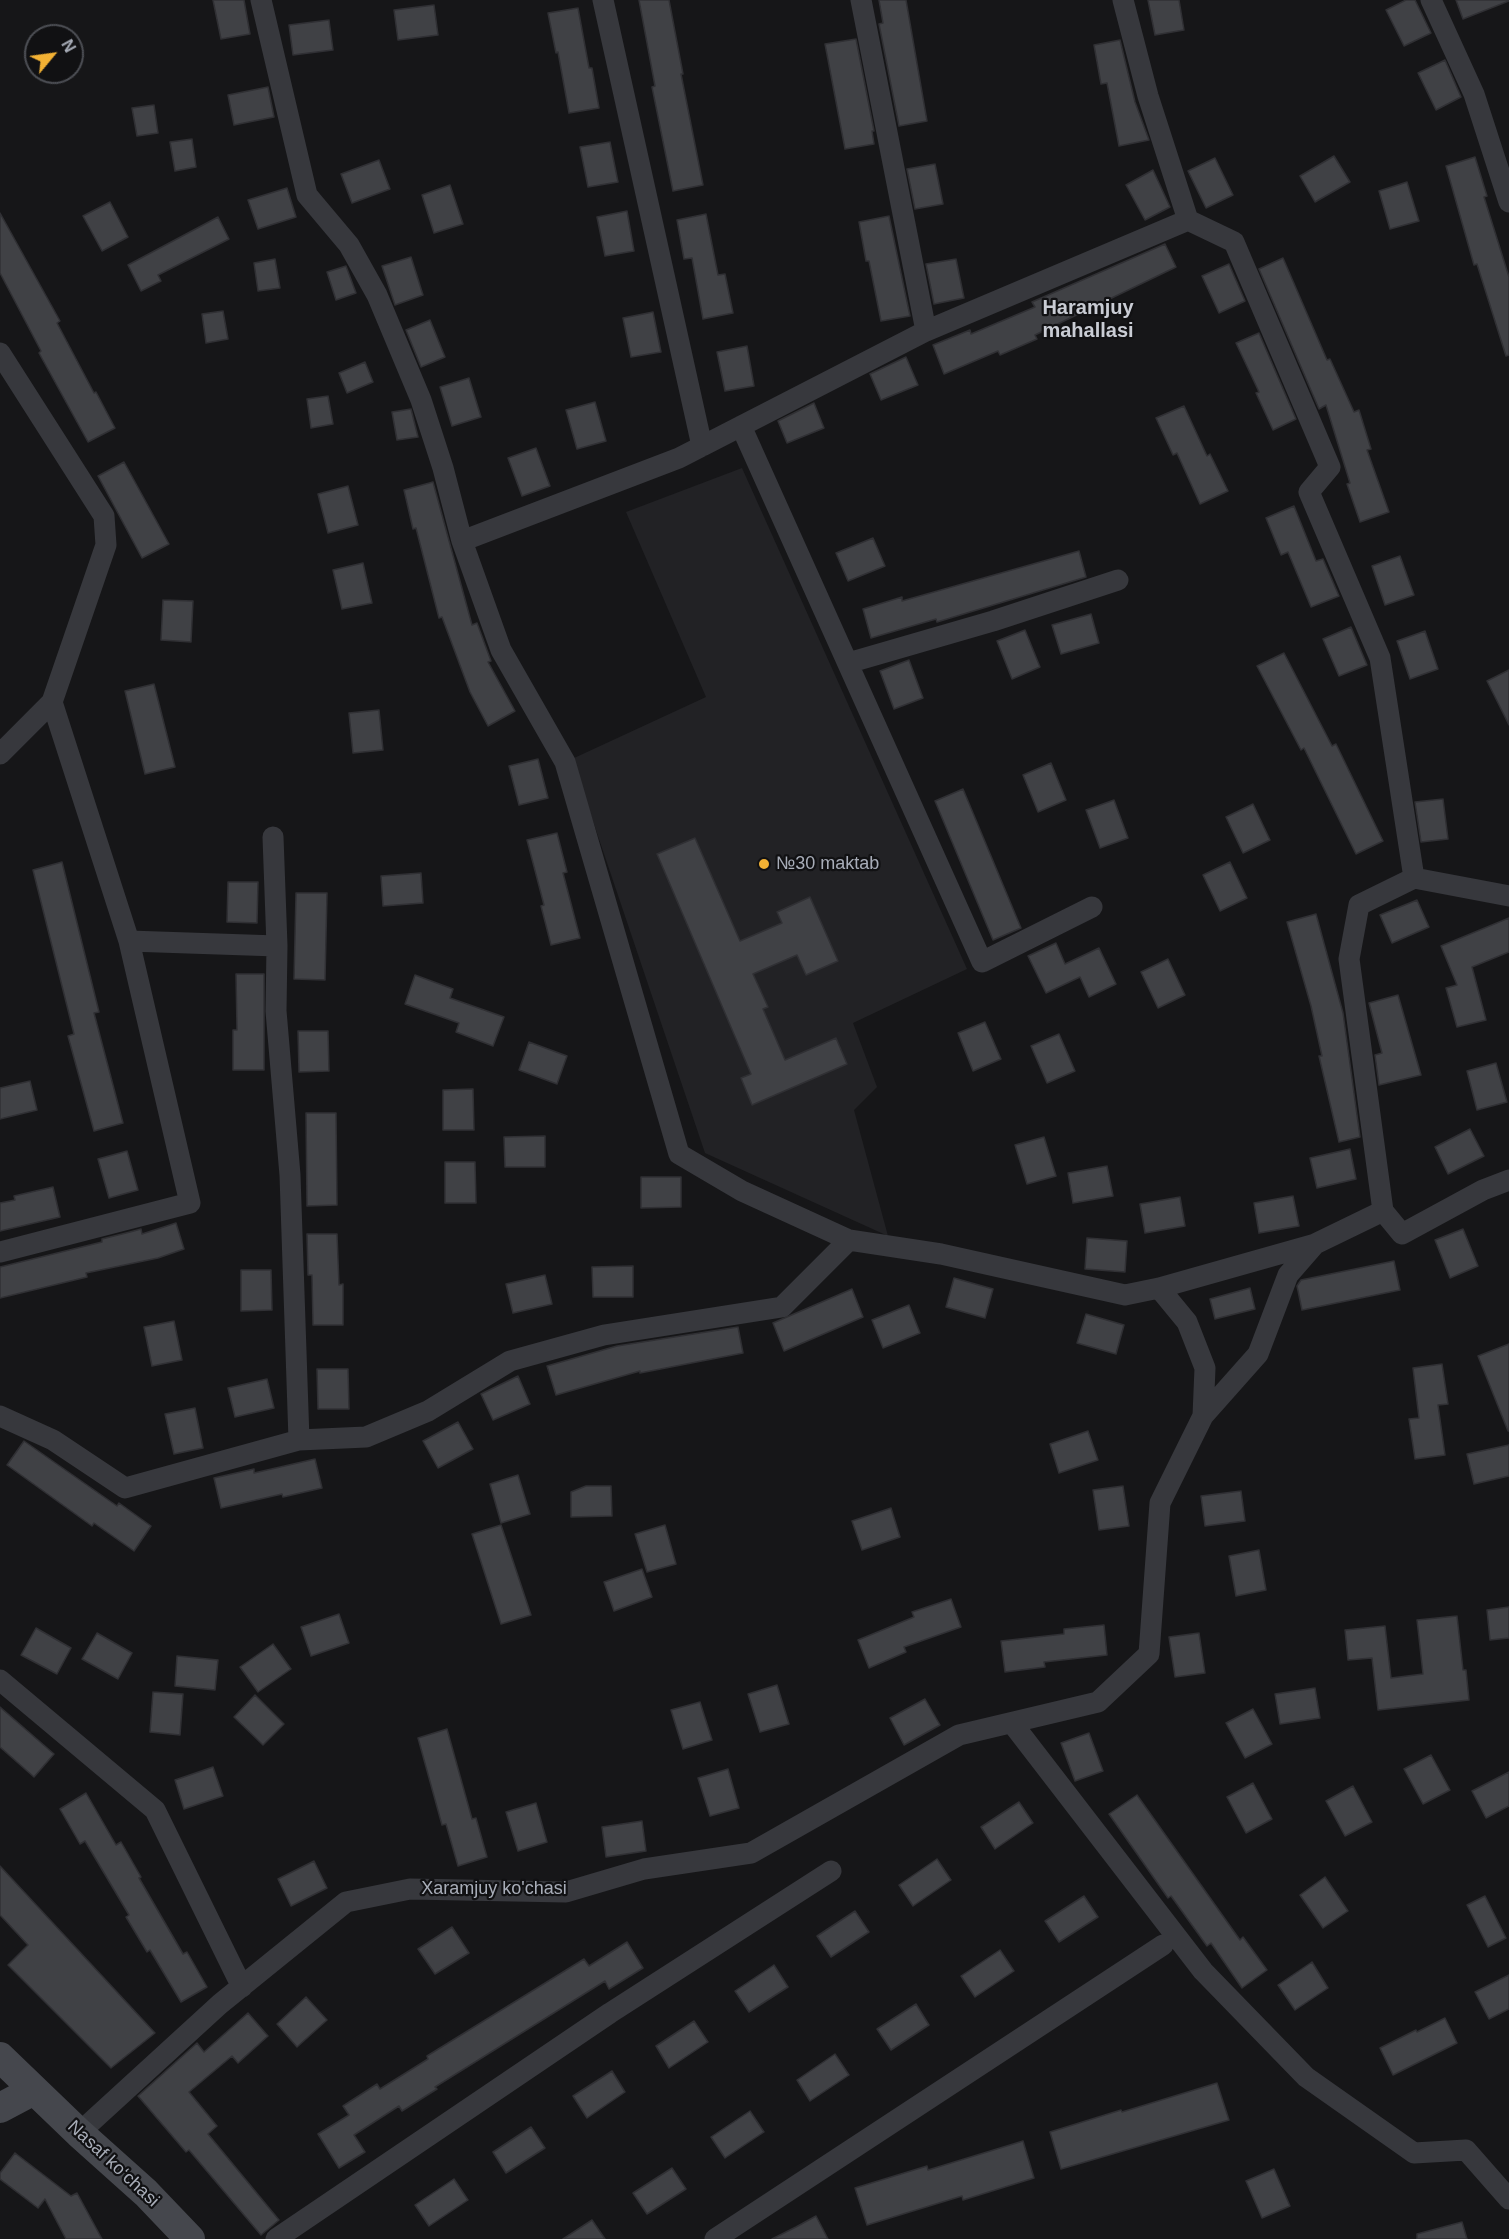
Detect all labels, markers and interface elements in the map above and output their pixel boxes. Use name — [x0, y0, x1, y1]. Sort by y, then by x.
north arrow — [24, 24, 84, 84]
text: N — [58, 37, 79, 55]
district label: Haramjuy mahallasi — [1042, 296, 1134, 343]
place label: №30 maktab — [776, 853, 879, 875]
marker: №30 maktab — [757, 857, 771, 871]
street label: Xaramjuy ko'chasi — [421, 1878, 567, 1900]
street label: Nasaf ko‘chasi — [63, 2116, 163, 2212]

